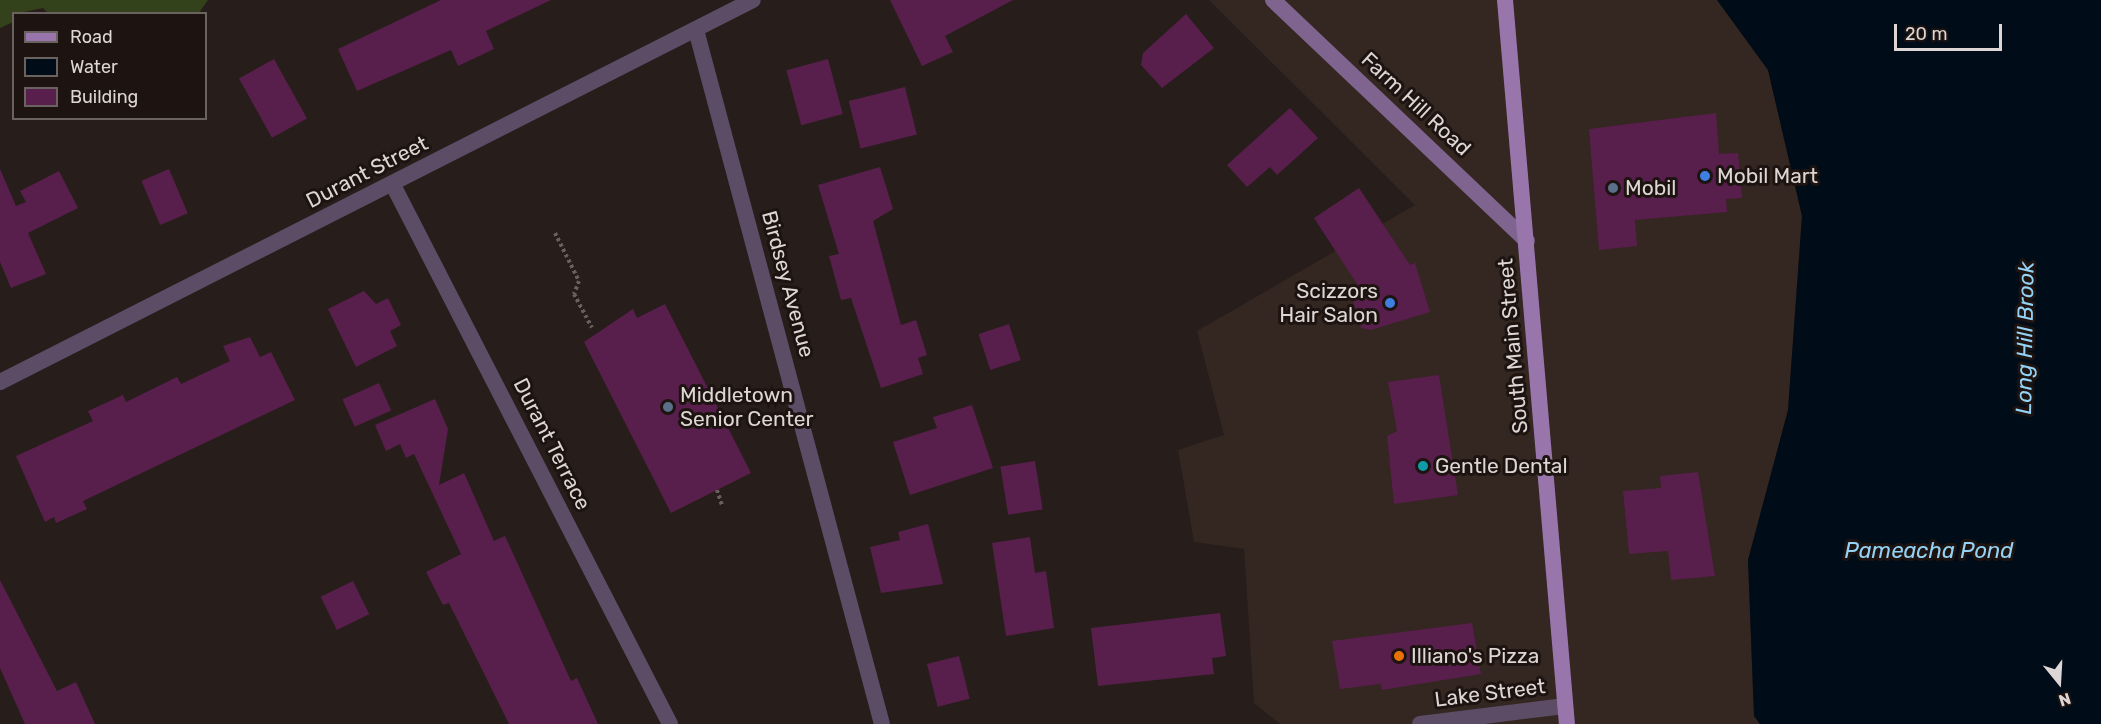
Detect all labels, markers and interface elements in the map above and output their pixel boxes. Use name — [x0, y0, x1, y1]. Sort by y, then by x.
legend — [12, 12, 207, 120]
scale bar — [1897, 12, 2005, 50]
text: 20 m — [1905, 23, 1947, 45]
text: Road — [70, 26, 113, 48]
street label: Farm Hill Road — [1356, 47, 1476, 161]
text: Water — [70, 56, 118, 78]
text: Building — [70, 86, 138, 108]
street label: Durant Street — [302, 131, 432, 213]
place label: Mobil Mart — [1717, 163, 1818, 189]
marker: Mobil Mart — [1698, 169, 1712, 183]
place label: Mobil — [1625, 175, 1676, 201]
marker: Mobil — [1606, 181, 1620, 195]
street label: Birdsey Avenue — [756, 207, 820, 361]
street label: South Main Street — [1493, 257, 1533, 435]
water label: Long Hill Brook — [2010, 261, 2040, 415]
place label: Scizzors Hair Salon — [1279, 278, 1378, 328]
marker: Scizzors Hair Salon — [1383, 296, 1397, 310]
street label: Durant Terrace — [508, 374, 596, 514]
place label: Middletown Senior Center — [680, 382, 814, 432]
marker: Middletown Senior Center — [661, 400, 675, 414]
place label: Gentle Dental — [1435, 453, 1568, 479]
marker: Gentle Dental — [1416, 459, 1430, 473]
water label: Pameacha Pond — [1845, 538, 2013, 564]
place label: Illiano's Pizza — [1411, 643, 1539, 669]
marker: Illiano's Pizza — [1392, 649, 1406, 663]
north arrow — [2029, 652, 2089, 712]
street label: Lake Street — [1433, 674, 1547, 712]
text: N — [2056, 689, 2073, 710]

